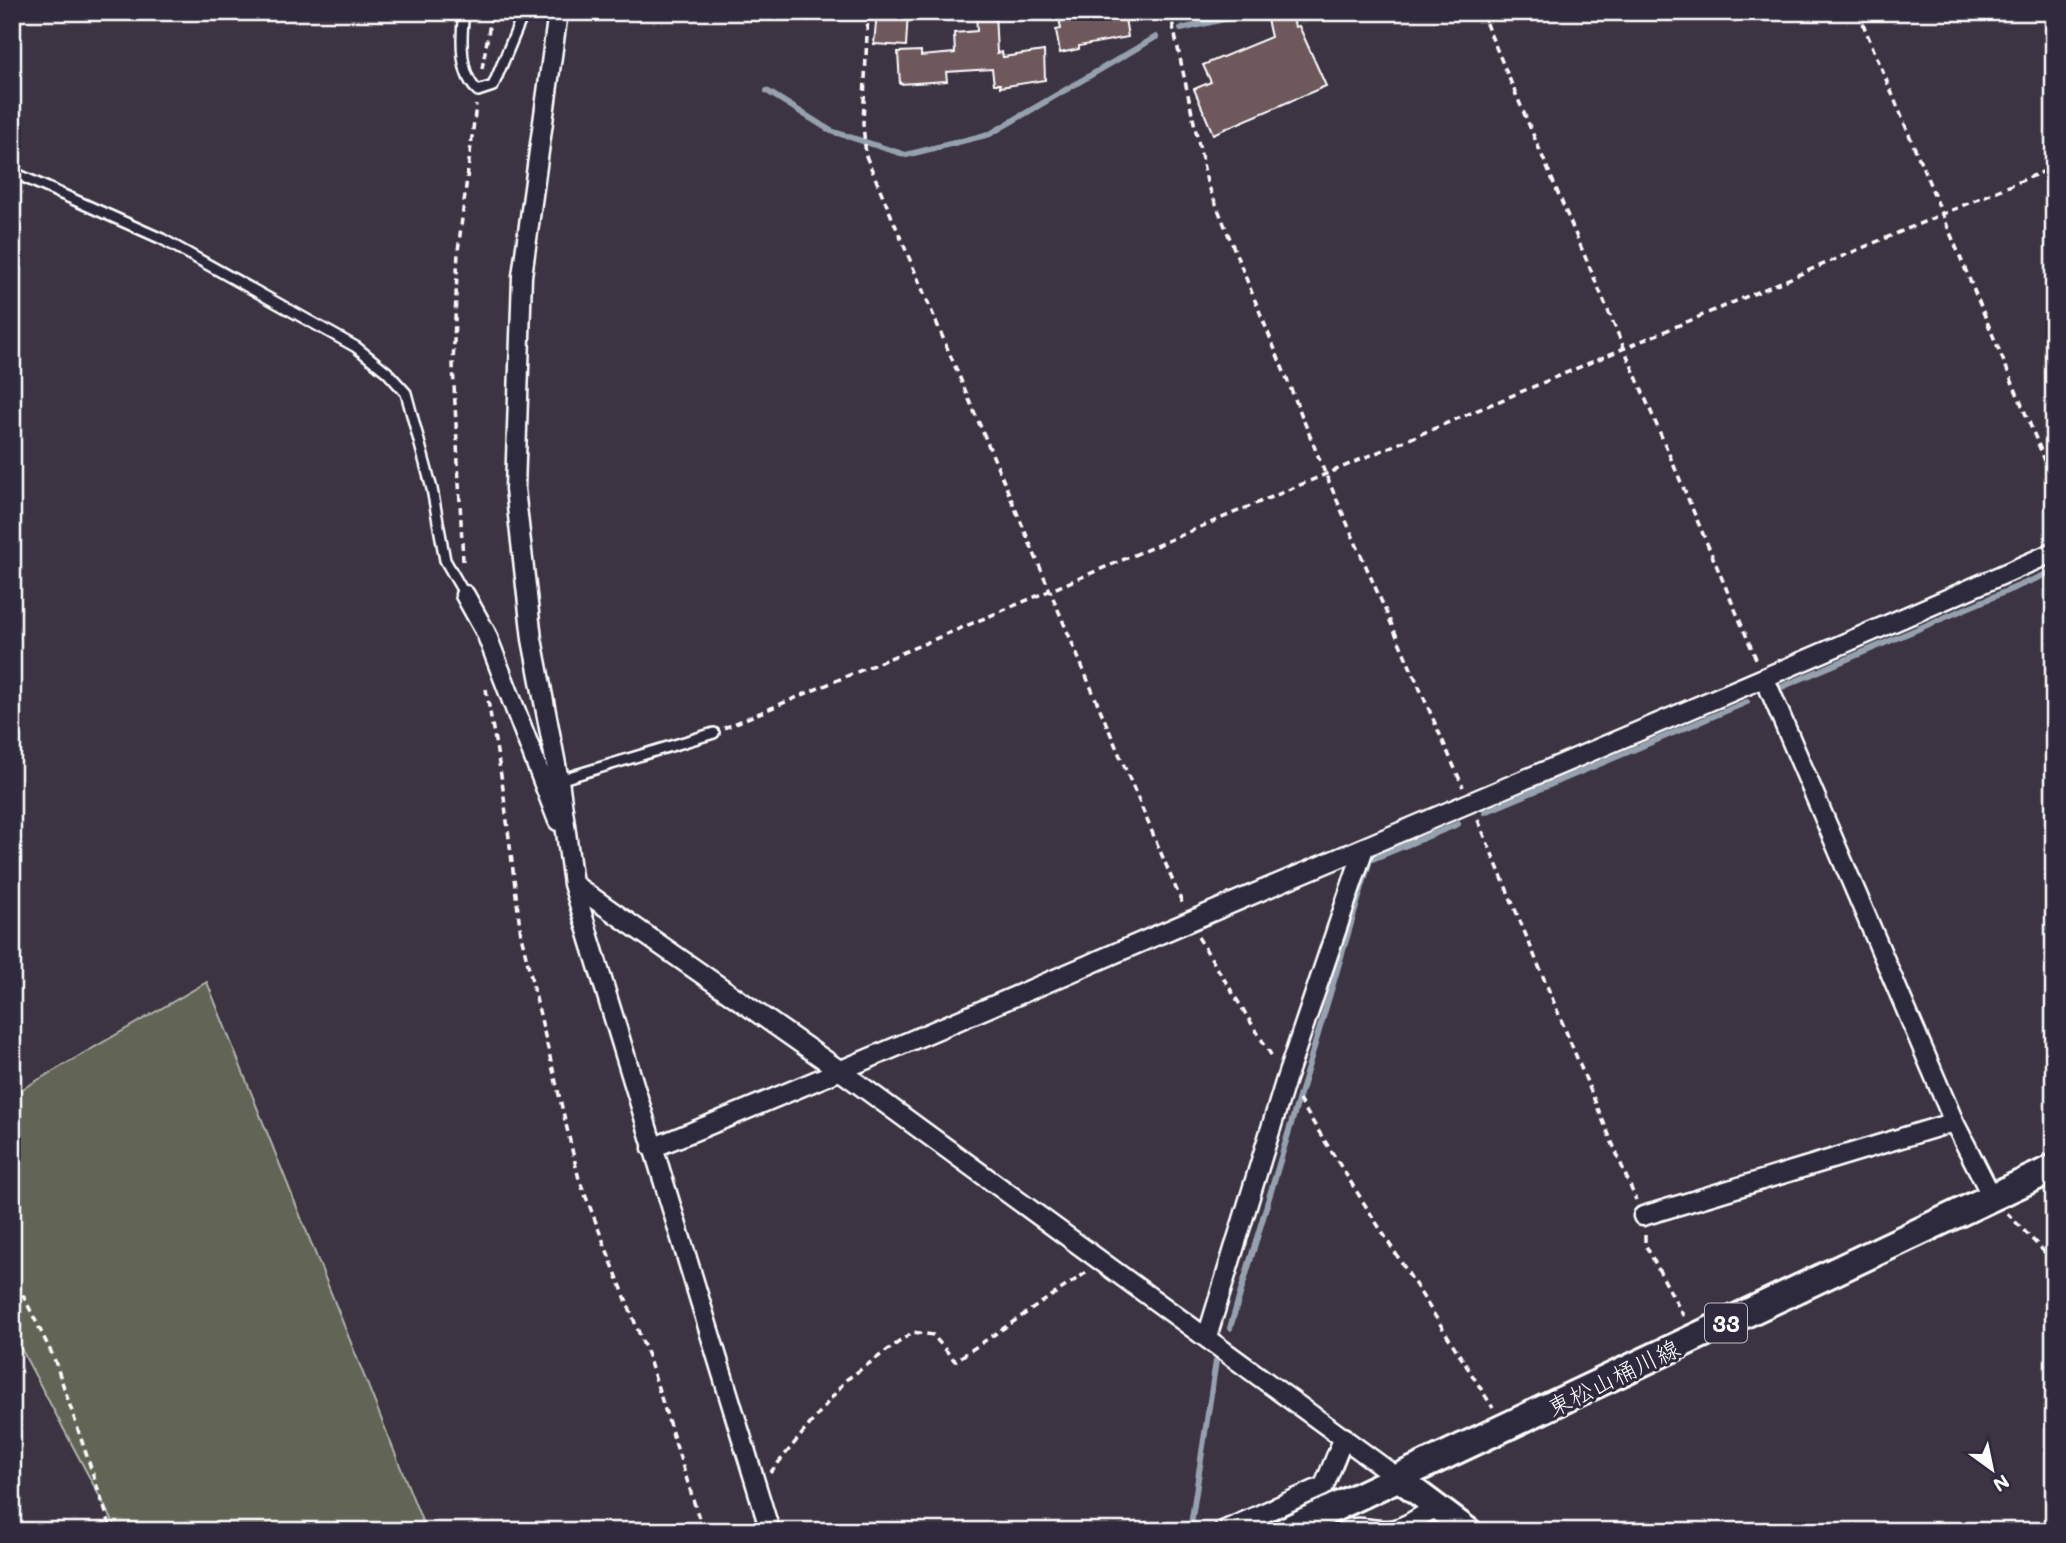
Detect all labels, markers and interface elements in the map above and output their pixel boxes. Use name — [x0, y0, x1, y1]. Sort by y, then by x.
road number: 33 — [1705, 1304, 1747, 1342]
street label: 東松山桶川線 — [1541, 1332, 1685, 1422]
north arrow — [1958, 1434, 2028, 1504]
text: N — [1989, 1469, 2014, 1498]

